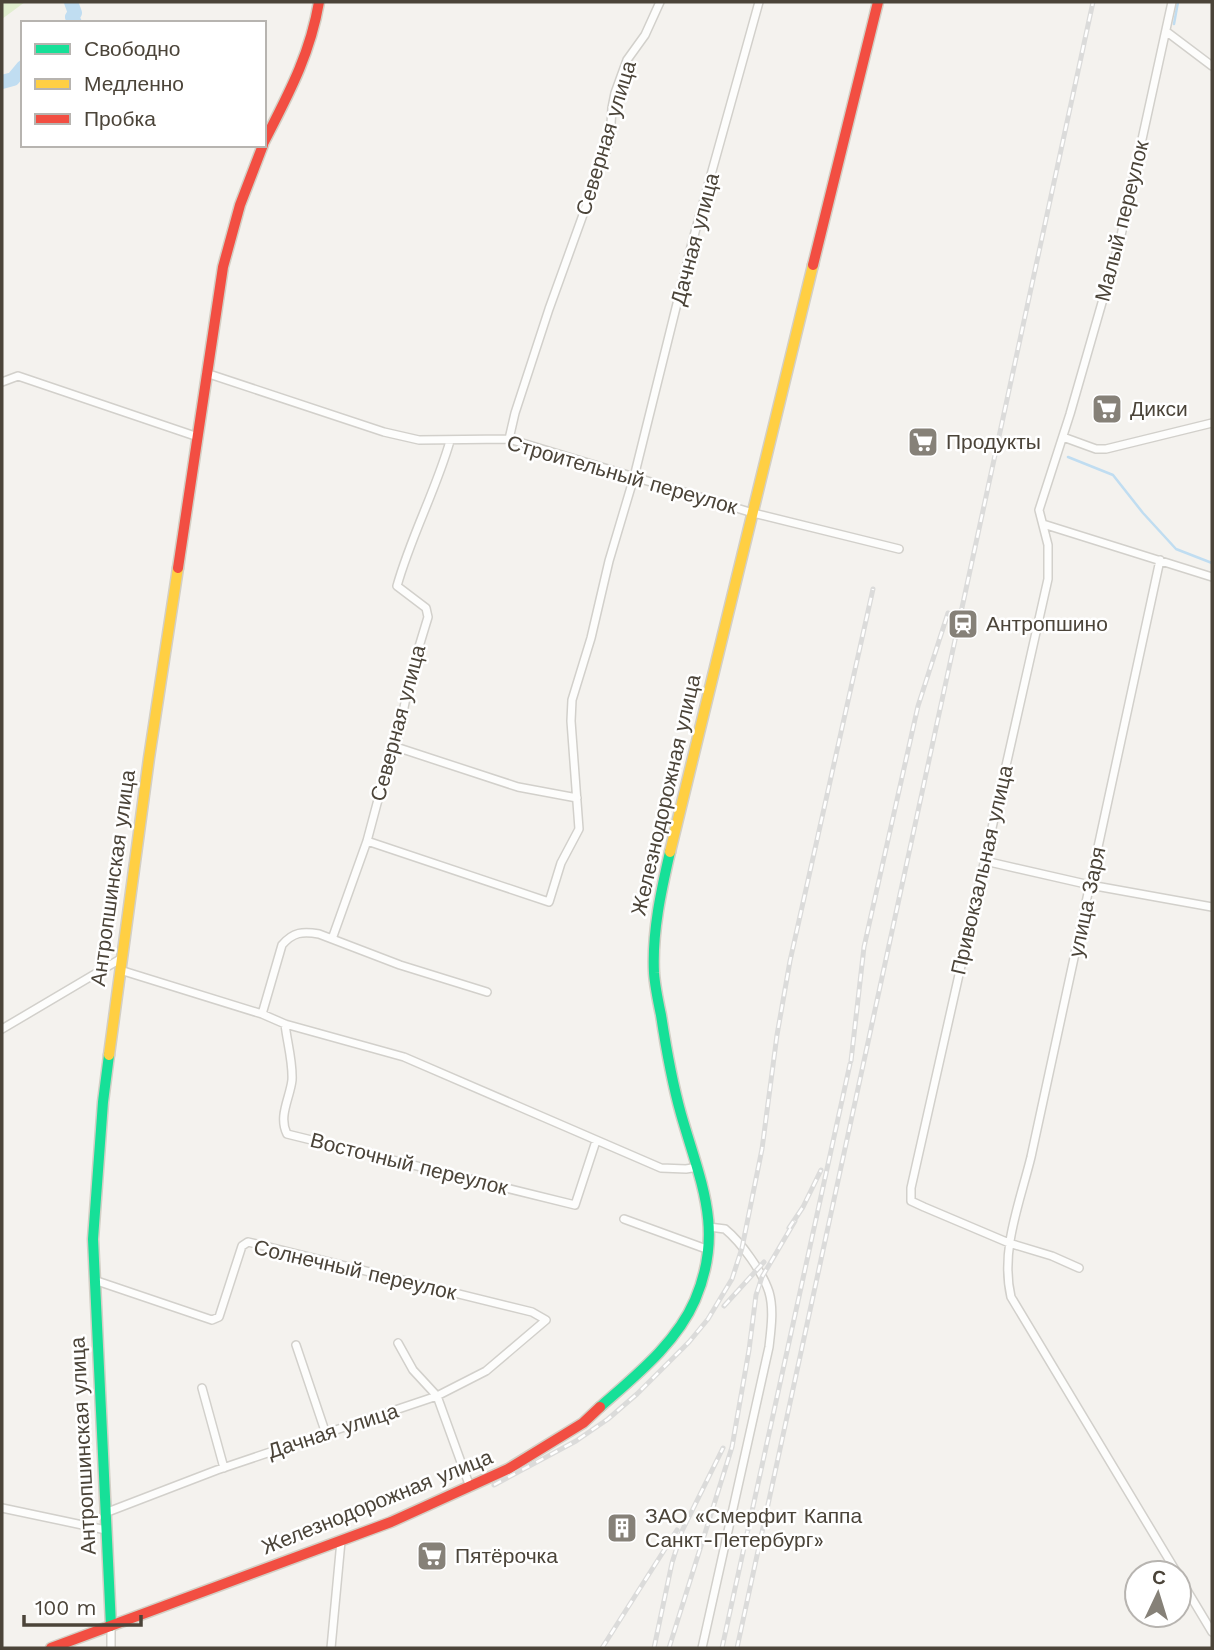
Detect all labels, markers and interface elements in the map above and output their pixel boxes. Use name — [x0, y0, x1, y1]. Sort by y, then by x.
legend — [21, 21, 266, 147]
text: Свободно — [84, 36, 181, 61]
street label: Северная улица — [570, 57, 641, 218]
text: Медленно — [84, 71, 184, 96]
text: Пробка — [84, 106, 156, 131]
street label: Малый переулок — [1089, 137, 1154, 304]
street label: Дачная улица — [665, 170, 724, 308]
supermarket icon: Дикси — [1090, 392, 1124, 426]
place label: Дикси — [1130, 396, 1188, 421]
supermarket icon: Продукты — [906, 425, 940, 459]
place label: Продукты — [946, 429, 1041, 454]
street label: Строительный переулок — [504, 430, 741, 520]
station icon: Антропшино — [946, 607, 980, 641]
place label: Антропшино — [986, 611, 1108, 636]
street label: Северная улица — [365, 642, 430, 804]
street label: Железнодорожная улица — [626, 672, 706, 918]
street label: Привокзальная улица — [945, 762, 1018, 977]
street label: Антропшинская улица — [85, 768, 140, 988]
street label: улица Заря — [1063, 844, 1110, 959]
street label: Восточный переулок — [308, 1127, 511, 1200]
street label: Солнечный переулок — [251, 1234, 460, 1305]
street label: Антропшинская улица — [64, 1336, 101, 1556]
street label: Дачная улица — [264, 1398, 402, 1463]
street label: Железнодорожная улица — [258, 1444, 496, 1559]
place label: ЗАО «Смерфит Каппа Санкт-Петербург» — [645, 1503, 862, 1552]
building icon: ЗАО «Смерфит Каппа Санкт-Петербург» — [605, 1511, 639, 1545]
supermarket icon: Пятёрочка — [415, 1539, 449, 1573]
place label: Пятёрочка — [455, 1543, 558, 1568]
north arrow — [1123, 1559, 1193, 1629]
text: С — [1151, 1566, 1167, 1590]
scale bar — [24, 1584, 142, 1628]
text: 100 m — [35, 1595, 97, 1620]

